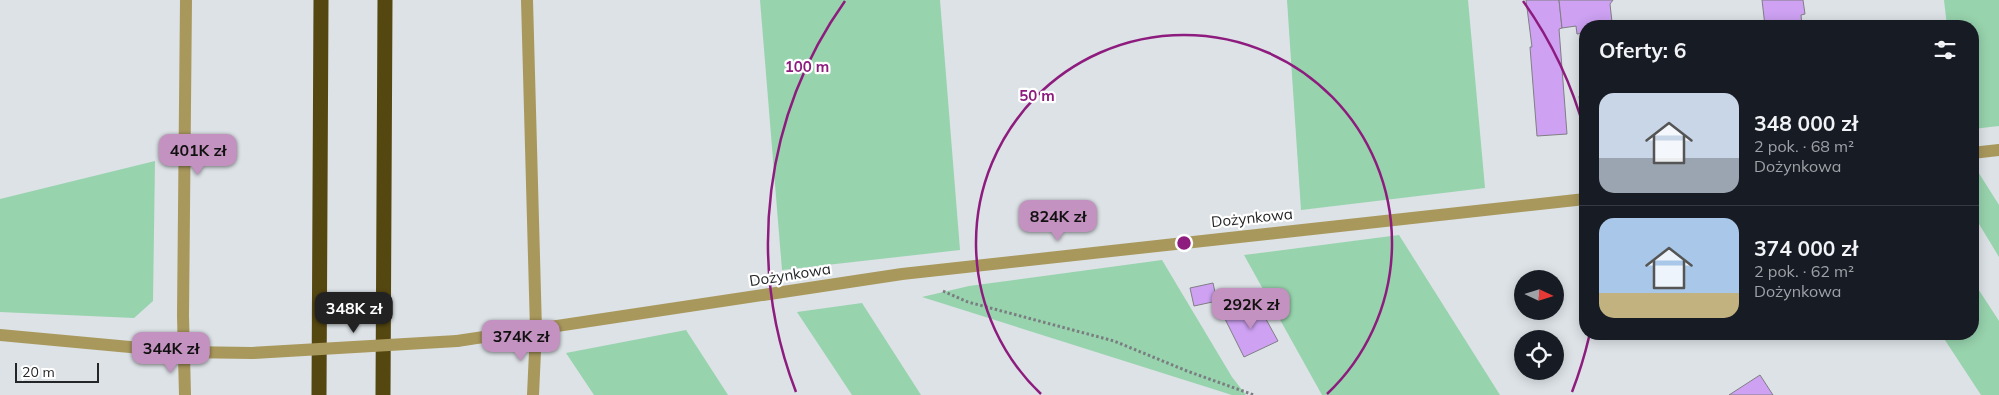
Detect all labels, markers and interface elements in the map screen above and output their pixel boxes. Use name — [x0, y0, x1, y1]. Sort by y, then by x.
icon: filters — [1931, 36, 1959, 64]
text: Oferty: 6 — [1599, 37, 1686, 63]
text: 100 m — [785, 57, 829, 76]
text: 50 m — [1019, 86, 1055, 105]
text: 348 000 zł — [1754, 110, 1858, 136]
icon: home — [1639, 113, 1699, 173]
pin: 401K zł — [152, 134, 244, 176]
text: 2 pok. · 68 m² — [1754, 136, 1854, 156]
text: 401K zł — [170, 140, 226, 160]
text: Dożynkowa — [1754, 156, 1841, 176]
pin: 824K zł — [1012, 200, 1104, 242]
street label: Dożynkowa — [1210, 204, 1294, 231]
text: 824K zł — [1030, 206, 1086, 226]
centre of rings — [1175, 234, 1193, 252]
text: 374 000 zł — [1754, 235, 1858, 261]
icon: home — [1639, 238, 1699, 298]
street label: Dożynkowa — [748, 259, 832, 290]
text: 2 pok. · 62 m² — [1754, 261, 1854, 281]
north arrow — [1514, 270, 1564, 320]
map controls — [1514, 270, 1564, 380]
text: Dożynkowa — [1754, 281, 1841, 301]
pin: 292K zł — [1205, 288, 1297, 330]
pin: 348K zł — [308, 292, 400, 334]
text: 292K zł — [1223, 294, 1279, 314]
text: 348K zł — [326, 298, 382, 318]
pin: 374K zł — [475, 320, 567, 362]
text: 374K zł — [493, 326, 549, 346]
button: locate — [1514, 330, 1564, 380]
pin: 344K zł — [125, 332, 217, 374]
text: 344K zł — [143, 338, 199, 358]
scale bar — [15, 360, 99, 383]
text: 20 m — [22, 363, 55, 381]

